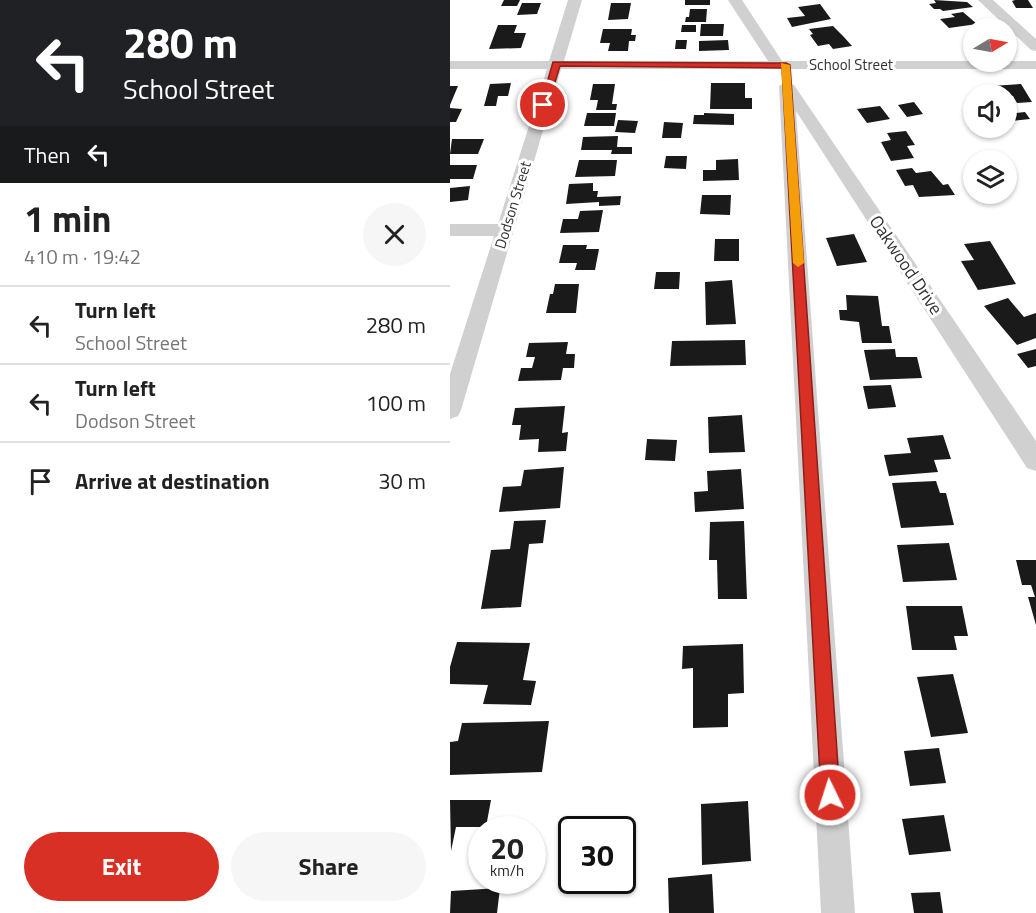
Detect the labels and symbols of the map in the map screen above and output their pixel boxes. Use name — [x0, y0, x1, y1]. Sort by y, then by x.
north arrow — [963, 18, 1017, 72]
street label: School Street — [809, 53, 894, 76]
pin — [517, 79, 568, 130]
street label: Dodson Street — [488, 158, 537, 251]
street label: Oakwood Drive — [863, 209, 950, 320]
position arrow — [798, 763, 862, 827]
speed limit sign: 30 — [558, 816, 636, 894]

